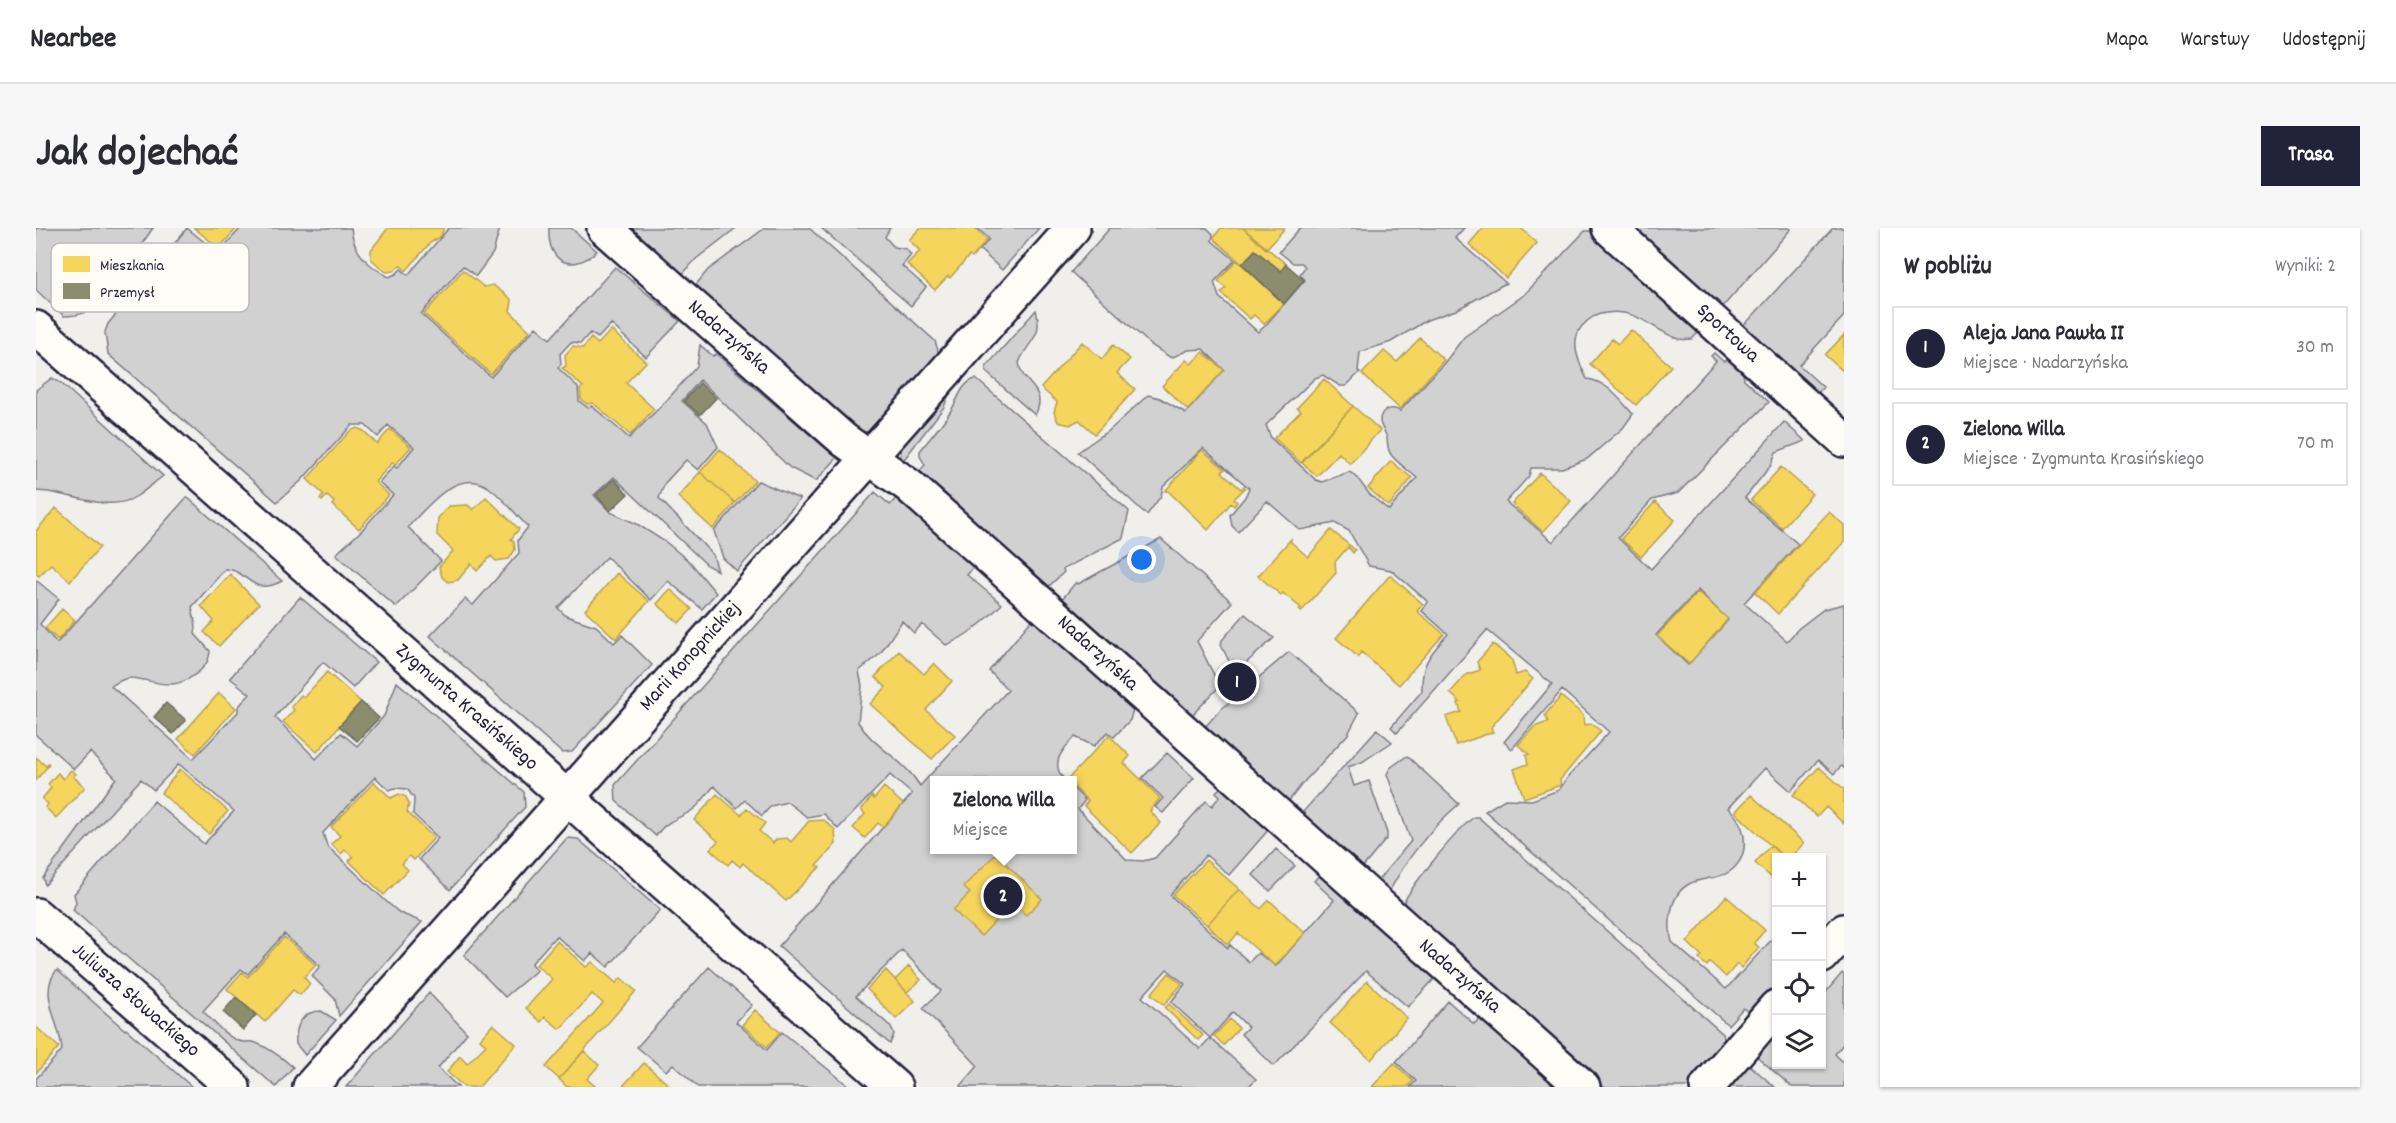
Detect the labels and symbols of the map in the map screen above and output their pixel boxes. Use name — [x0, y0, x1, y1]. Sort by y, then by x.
legend — [51, 243, 249, 312]
text: Mieszkania — [100, 255, 165, 278]
text: Przemysł — [100, 282, 155, 305]
street label: Nadarzyńska — [680, 293, 777, 383]
street label: Sportowa — [1689, 297, 1766, 372]
your location — [1127, 545, 1156, 574]
street label: Marii Konopnickiej — [633, 595, 749, 719]
street label: Nadarzyńska — [1049, 609, 1145, 700]
street label: Zygmunta Krasińskiego — [388, 637, 544, 779]
pin: 1 — [1218, 660, 1256, 704]
pin: 2 — [984, 874, 1022, 918]
street label: Nadarzyńska — [1411, 932, 1508, 1022]
street label: Juliusza Słowackiego — [64, 937, 206, 1065]

